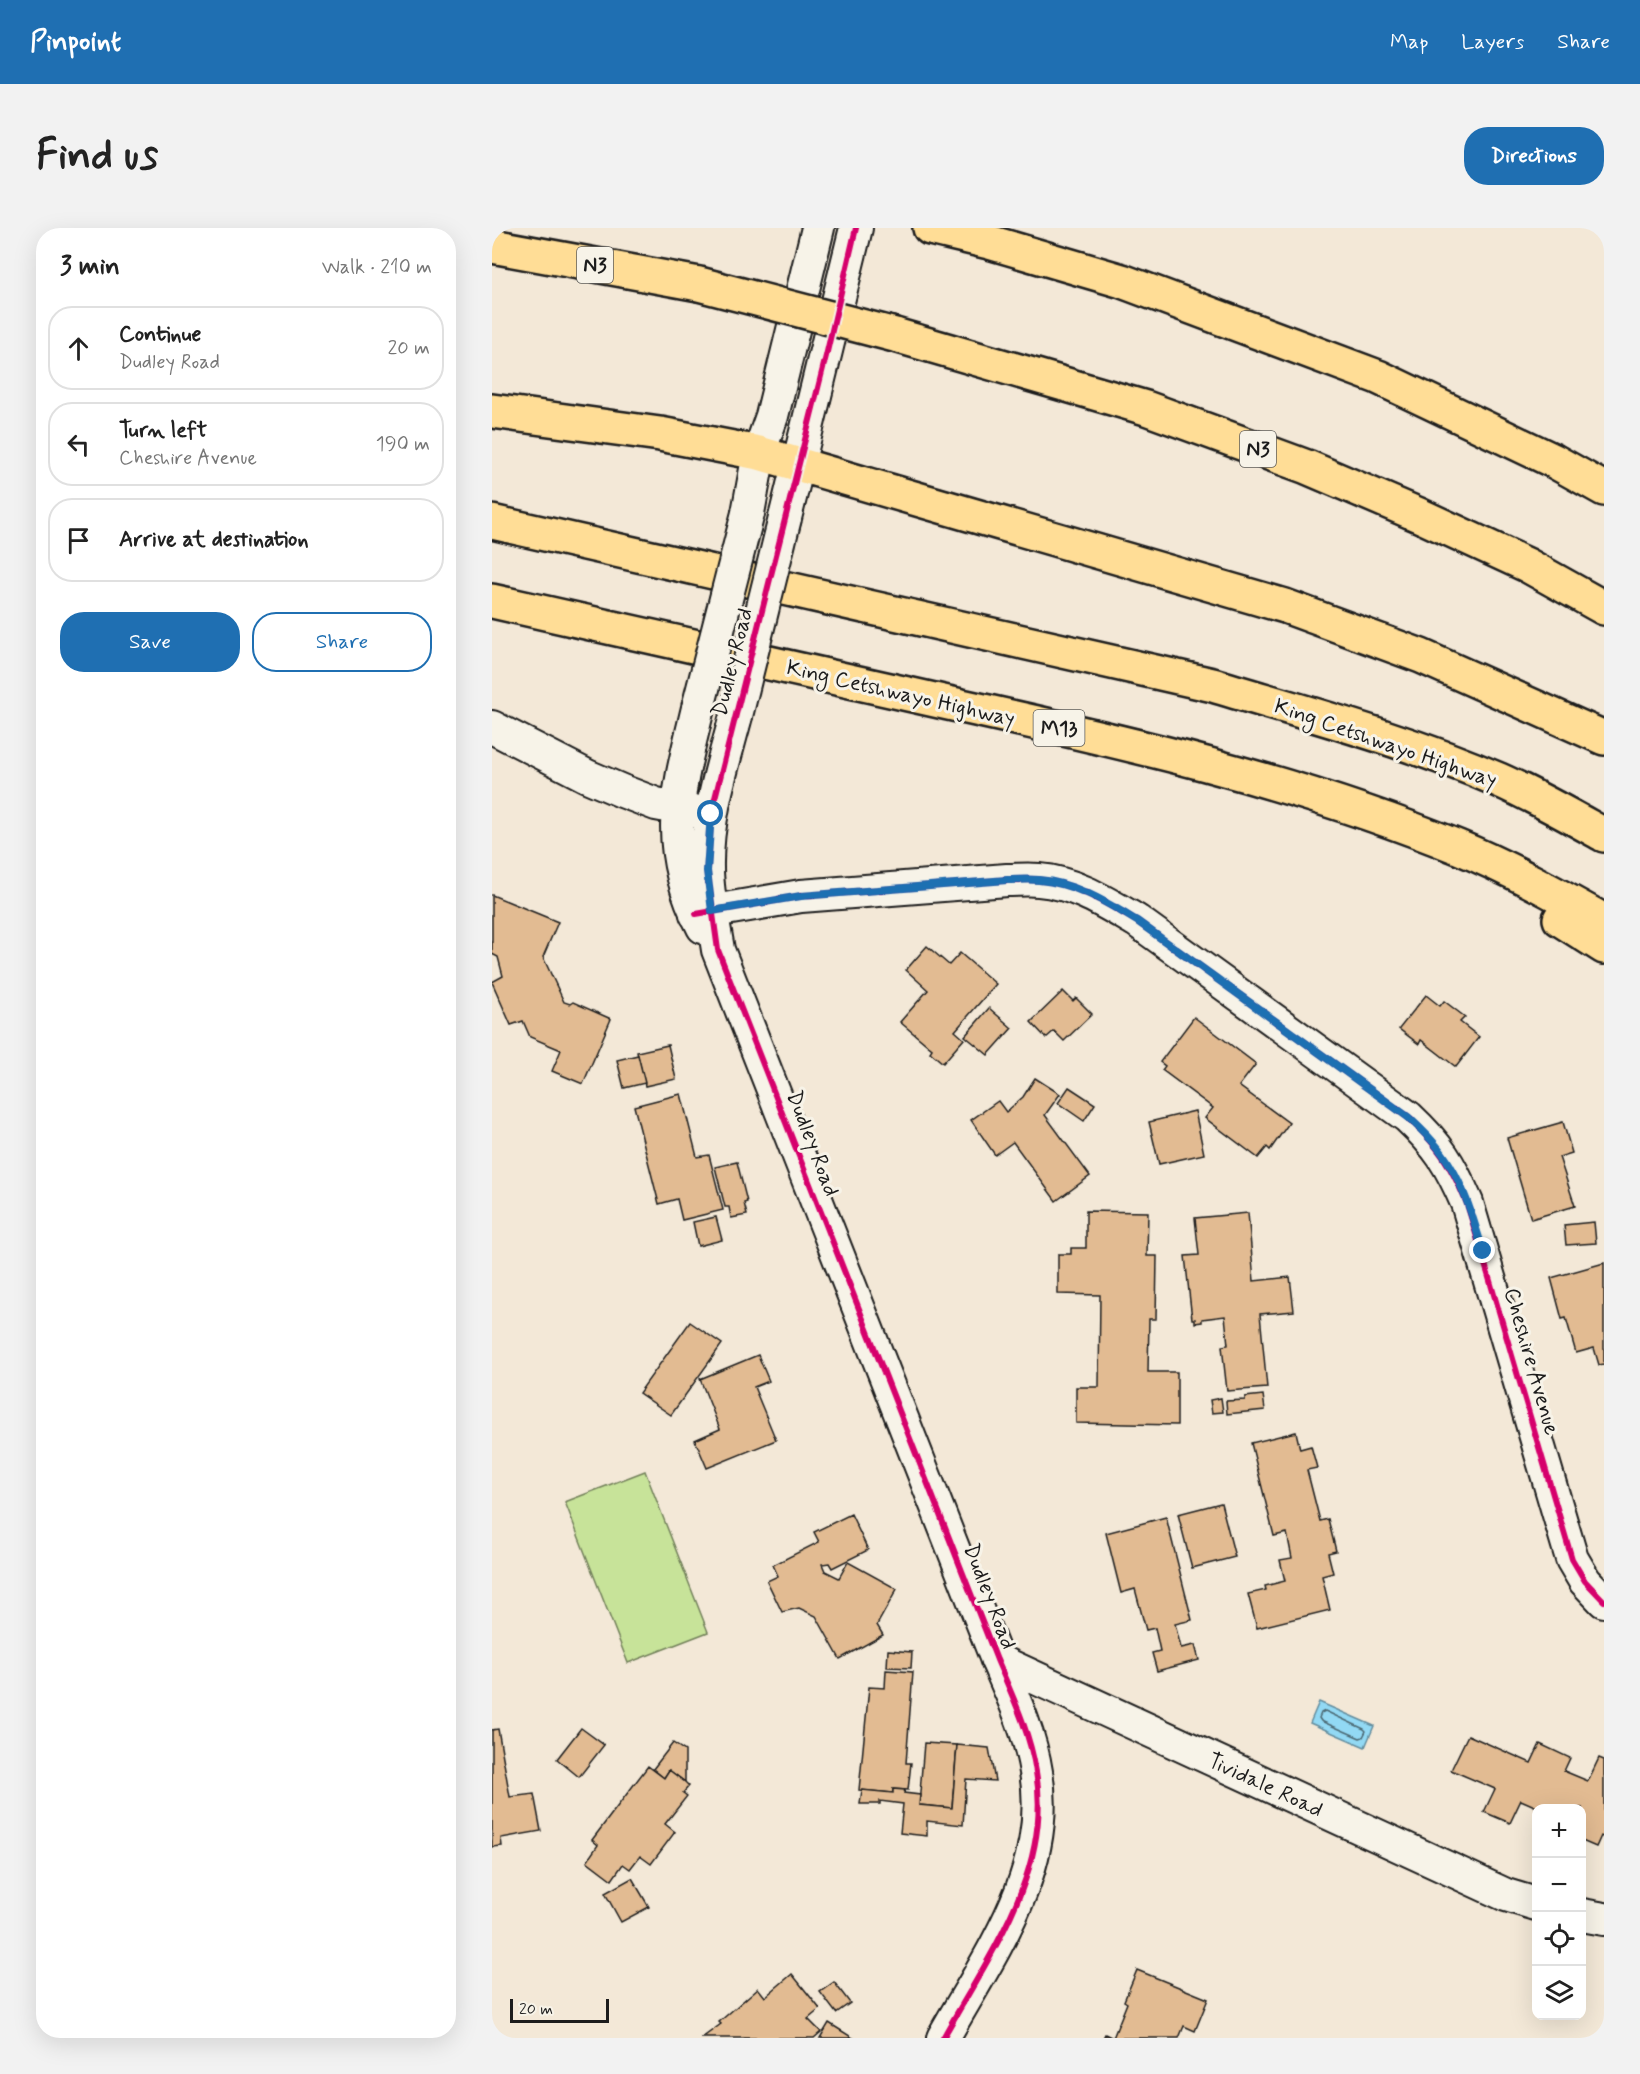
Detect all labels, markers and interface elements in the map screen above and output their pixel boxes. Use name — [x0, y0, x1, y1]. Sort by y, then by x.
text: Pinpoint — [30, 24, 121, 61]
text: Map — [1390, 28, 1428, 56]
text: Layers — [1461, 28, 1524, 56]
text: Share — [1557, 28, 1610, 56]
button: Directions — [1464, 127, 1604, 185]
text: Find us — [36, 129, 158, 184]
road number: N3 — [577, 247, 613, 283]
text: 3 min — [60, 250, 120, 284]
text: Walk · 210 m — [322, 254, 432, 281]
text: Continue — [119, 321, 201, 349]
icon: ahead — [62, 332, 95, 365]
text: 20 m — [387, 335, 430, 362]
text: Dudley Road — [119, 349, 220, 376]
text: Turn left — [119, 417, 207, 445]
icon: left — [62, 428, 95, 461]
text: 190 m — [376, 431, 430, 458]
road number: N3 — [1240, 431, 1276, 467]
text: Cheshire Avenue — [119, 445, 257, 472]
icon: arrive — [62, 524, 95, 557]
text: Arrive at destination — [119, 526, 309, 554]
street label: Dudley Road — [706, 605, 760, 720]
button: Save — [60, 612, 240, 672]
button: Share — [252, 612, 432, 672]
street label: King Cetshwayo Highway — [783, 654, 1017, 737]
street label: King Cetshwayo Highway — [1269, 693, 1500, 798]
road number: M13 — [1034, 710, 1084, 746]
route start — [697, 800, 723, 826]
street label: Dudley Road — [779, 1087, 845, 1201]
route end — [1469, 1237, 1495, 1263]
street label: Cheshire Avenue — [1497, 1285, 1565, 1438]
street label: Dudley Road — [956, 1540, 1022, 1654]
street label: Tividale Road — [1203, 1747, 1327, 1825]
map controls — [1532, 1804, 1586, 2020]
button: + — [1532, 1804, 1586, 1858]
button: − — [1532, 1858, 1586, 1912]
button: locate — [1532, 1912, 1586, 1966]
button: layers — [1532, 1966, 1586, 2020]
scale bar — [510, 1996, 609, 2024]
text: 20 m — [519, 1999, 553, 2020]

